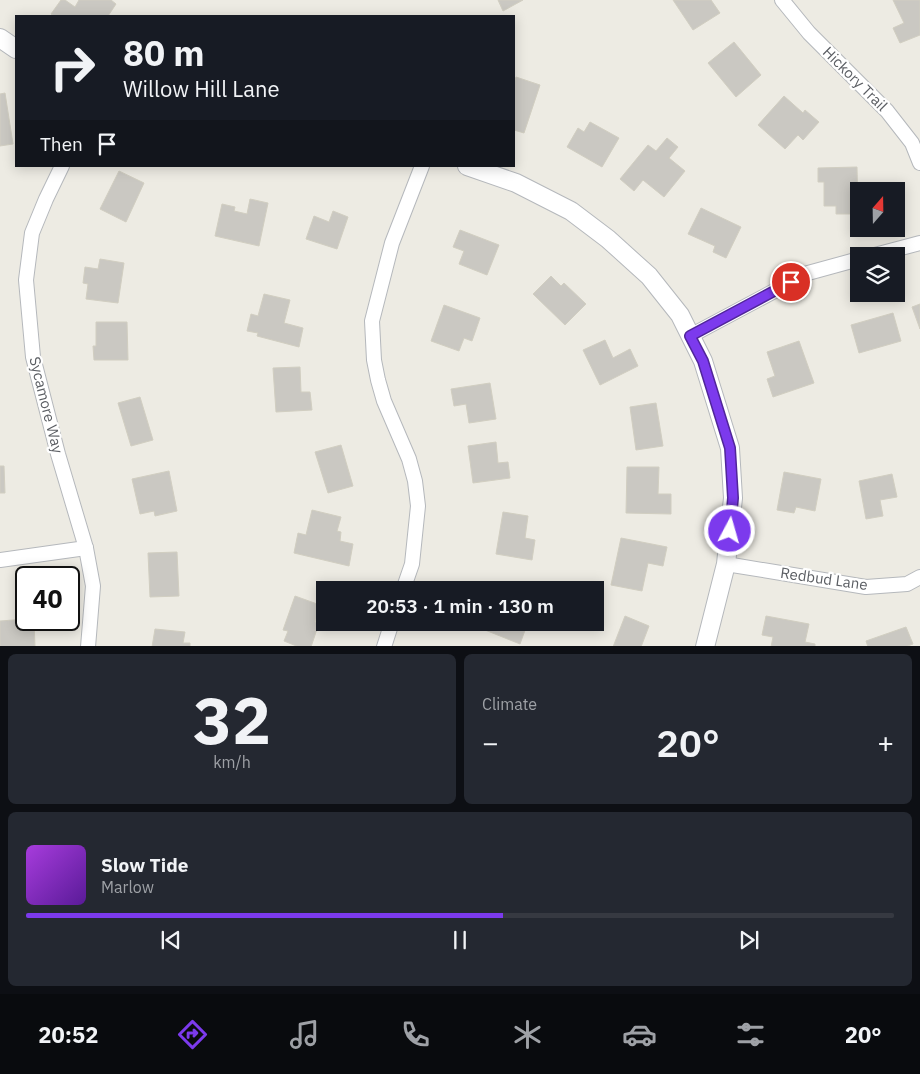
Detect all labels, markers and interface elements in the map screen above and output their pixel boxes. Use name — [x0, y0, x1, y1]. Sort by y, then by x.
text: 80 m — [123, 30, 205, 76]
icon: right — [40, 35, 105, 100]
street label: Hickory Trail — [819, 42, 892, 115]
text: Willow Hill Lane — [123, 74, 280, 103]
icon: arrive — [93, 130, 121, 158]
text: Then — [40, 132, 83, 156]
north arrow — [850, 182, 905, 238]
map controls — [850, 182, 905, 302]
button: layers — [850, 247, 905, 302]
pin — [770, 261, 812, 303]
icon: arrive — [777, 268, 805, 296]
street label: Sycamore Way — [25, 355, 68, 456]
position arrow — [703, 504, 755, 556]
street label: Redbud Lane — [779, 563, 869, 594]
speed limit sign: 40 — [15, 566, 80, 631]
text: 20:53 · 1 min · 130 m — [366, 594, 554, 618]
text: 32 — [193, 677, 271, 762]
text: Climate — [482, 694, 537, 714]
text: 20° — [656, 718, 720, 767]
text: − — [482, 724, 499, 761]
text: + — [877, 724, 894, 761]
text: km/h — [213, 752, 251, 772]
text: Slow Tide — [101, 853, 188, 877]
text: Marlow — [101, 877, 154, 897]
icon: previous — [157, 926, 185, 954]
icon: pause — [446, 926, 474, 954]
icon: next — [735, 926, 763, 954]
icon: directions — [175, 1017, 210, 1052]
icon: music — [287, 1017, 322, 1052]
icon: phone — [398, 1017, 433, 1052]
icon: climate — [510, 1017, 545, 1052]
icon: car — [622, 1017, 657, 1052]
icon: filters — [733, 1017, 768, 1052]
text: 20:52 — [38, 1020, 98, 1049]
text: 20° — [845, 1020, 882, 1049]

